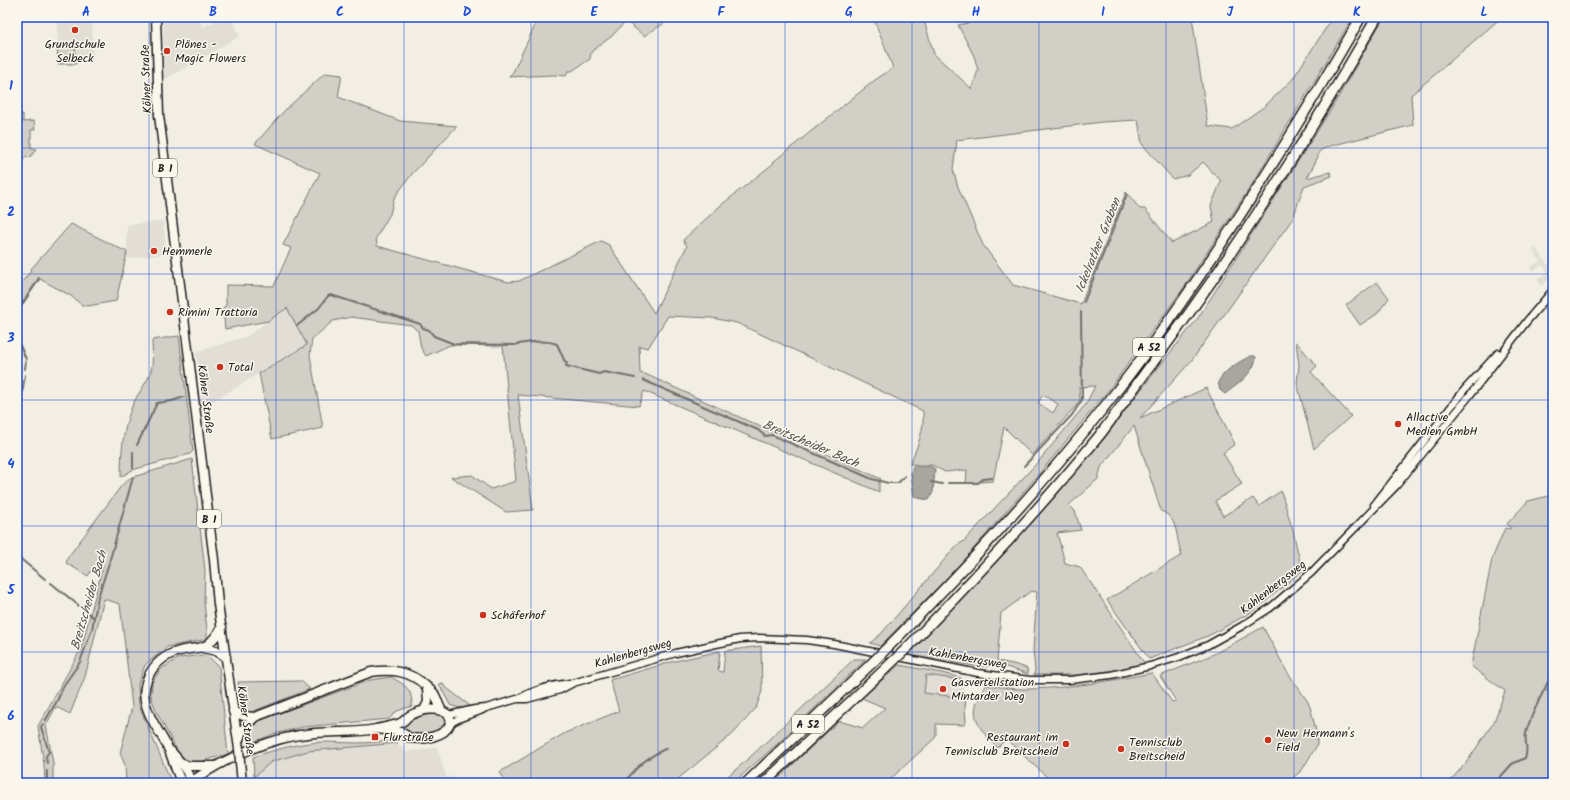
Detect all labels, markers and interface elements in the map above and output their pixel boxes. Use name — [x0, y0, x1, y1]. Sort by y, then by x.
text: A — [82, 2, 90, 23]
text: B — [209, 2, 217, 23]
text: C — [336, 2, 344, 23]
text: D — [463, 2, 472, 23]
text: E — [590, 2, 598, 23]
text: F — [717, 2, 725, 23]
text: G — [845, 2, 853, 23]
text: H — [972, 2, 981, 23]
text: I — [1101, 2, 1105, 23]
text: J — [1227, 2, 1234, 23]
text: K — [1353, 2, 1361, 23]
text: L — [1480, 2, 1488, 23]
marker: Grundschule Selbeck — [70, 25, 80, 35]
place label: Grundschule Selbeck — [45, 35, 106, 68]
place label: Plönes - Magic Flowers — [175, 35, 246, 68]
street label: Kölner Straße — [136, 44, 157, 114]
marker: Plönes - Magic Flowers — [162, 46, 172, 56]
text: 1 — [9, 76, 13, 97]
road number: B 1 — [153, 159, 177, 177]
water label: Ickelrather Graben — [1070, 194, 1127, 296]
text: 2 — [7, 202, 15, 223]
place label: Hemmerle — [162, 242, 213, 261]
marker: Hemmerle — [149, 246, 159, 256]
place label: Rimini Trattoria — [178, 303, 258, 322]
marker: Rimini Trattoria — [165, 307, 175, 317]
text: 3 — [6, 328, 15, 349]
road number: A 52 — [1133, 338, 1165, 356]
place label: Total — [228, 358, 253, 377]
marker: Total — [215, 362, 225, 372]
street label: Kölner Straße — [192, 364, 219, 435]
place label: Allactive Medien GmbH — [1406, 408, 1478, 441]
water label: Breitscheider Bach — [759, 415, 863, 475]
marker: Allactive Medien GmbH — [1393, 419, 1403, 429]
text: 4 — [7, 454, 15, 475]
road number: B 1 — [197, 510, 221, 528]
water label: Breitscheider Bach — [65, 547, 114, 653]
street label: Kahlenbergsweg — [1236, 555, 1311, 619]
text: 5 — [7, 580, 16, 601]
place label: Schäferhof — [491, 606, 547, 625]
marker: Schäferhof — [478, 610, 488, 620]
street label: Kahlenbergsweg — [592, 633, 674, 674]
street label: Kahlenbergsweg — [927, 642, 1009, 675]
place label: Gasverteilstation Mintarder Weg — [951, 673, 1034, 706]
marker: Gasverteilstation Mintarder Weg — [938, 684, 948, 694]
street label: Kölner Straße — [231, 685, 260, 756]
text: 6 — [7, 706, 15, 727]
road number: A 52 — [792, 715, 824, 733]
place label: New Hermann's Field — [1276, 724, 1355, 757]
place label: Flurstraße — [383, 728, 434, 747]
place label: Restaurant im Tennisclub Breitscheid — [945, 728, 1059, 761]
marker: Flurstraße — [370, 732, 380, 742]
place label: Tennisclub Breitscheid — [1129, 733, 1186, 766]
marker: New Hermann's Field — [1263, 735, 1273, 745]
marker: Restaurant im Tennisclub Breitscheid — [1061, 739, 1071, 749]
marker: Tennisclub Breitscheid — [1116, 744, 1126, 754]

